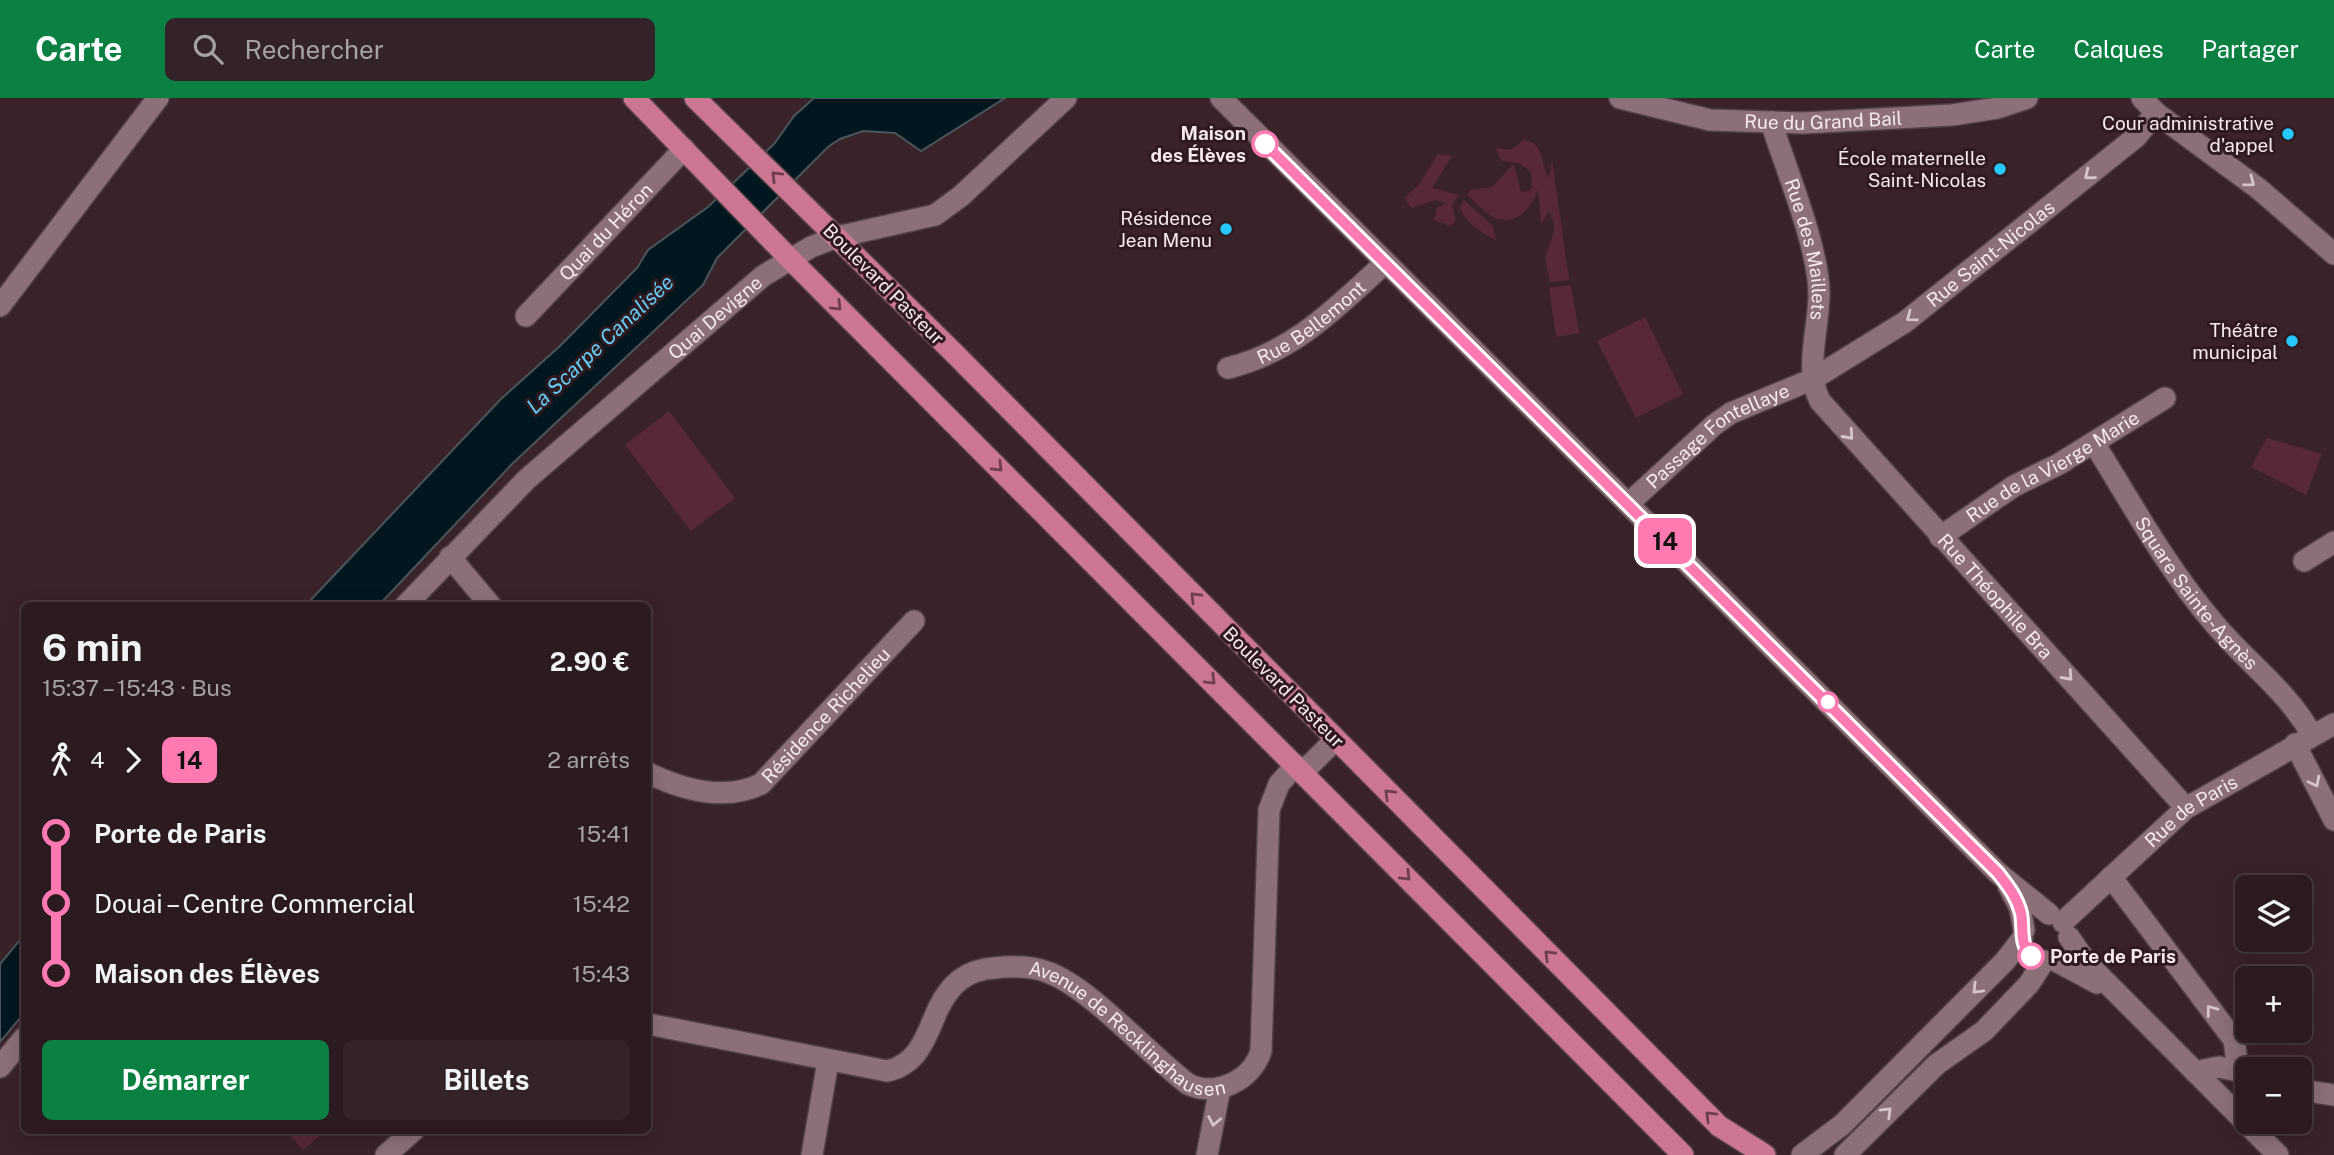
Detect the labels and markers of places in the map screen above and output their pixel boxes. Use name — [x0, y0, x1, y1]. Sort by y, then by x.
place label: Cour administrative d'appel — [2102, 112, 2274, 156]
place label: Maison des Élèves — [1151, 122, 1246, 166]
marker: Cour administrative d'appel — [2280, 126, 2296, 142]
marker: Maison des Élèves — [1252, 131, 1278, 157]
place label: École maternelle Saint-Nicolas — [1838, 147, 1986, 191]
marker: École maternelle Saint-Nicolas — [1992, 161, 2008, 177]
place label: Résidence Jean Menu — [1118, 207, 1212, 251]
marker: Résidence Jean Menu — [1218, 221, 1234, 237]
place label: Théâtre municipal — [2192, 319, 2278, 363]
marker: Théâtre municipal — [2284, 333, 2300, 349]
unlabelled marker — [1818, 692, 1838, 712]
marker: Porte de Paris — [2018, 943, 2044, 969]
place label: Porte de Paris — [2050, 945, 2176, 967]

